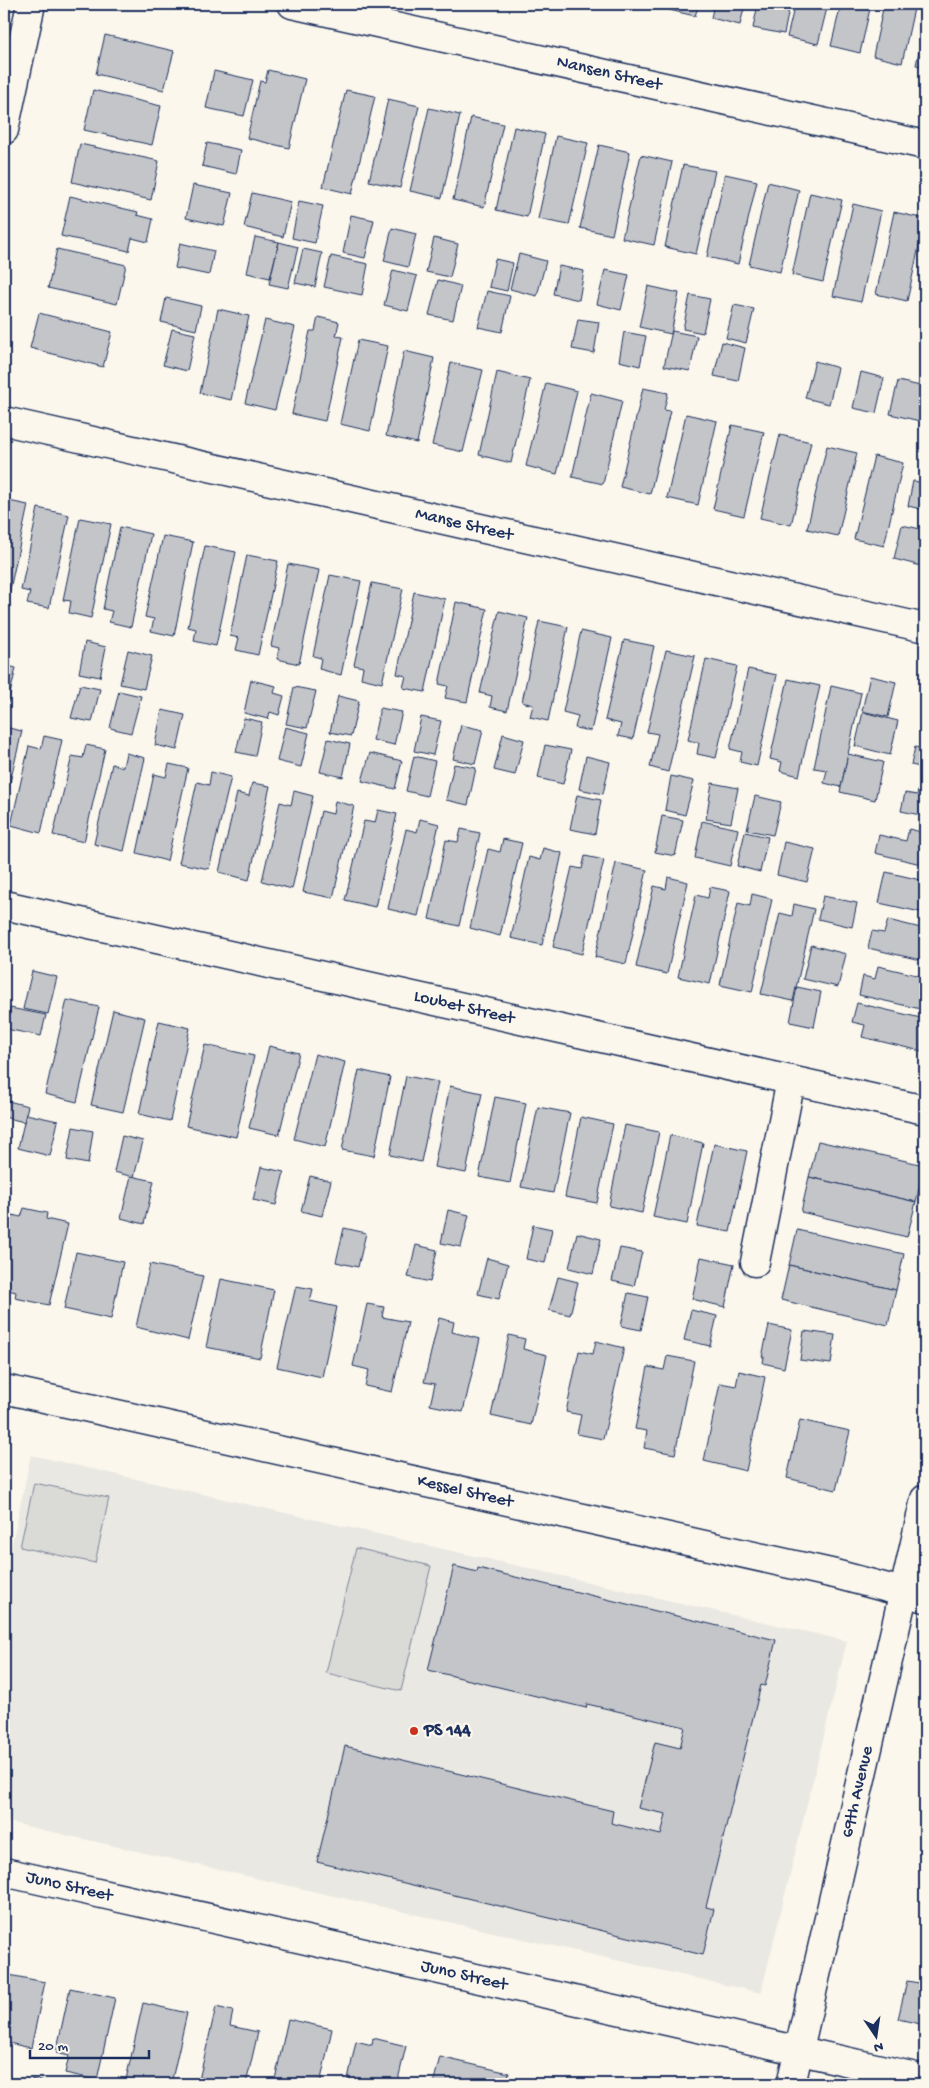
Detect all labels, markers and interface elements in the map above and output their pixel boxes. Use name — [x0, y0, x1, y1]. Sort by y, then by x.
street label: Nansen Street — [554, 52, 665, 97]
street label: Manse Street — [413, 504, 516, 547]
street label: Loubet Street — [412, 986, 518, 1030]
street label: Kessel Street — [415, 1471, 517, 1514]
place label: PS 144 — [423, 1721, 471, 1742]
marker: PS 144 — [408, 1725, 420, 1737]
street label: 69th Avenue — [837, 1743, 879, 1840]
street label: Juno Street — [24, 1867, 116, 1908]
street label: Juno Street — [419, 1956, 511, 1997]
north arrow — [852, 2010, 902, 2060]
scale bar — [30, 2028, 149, 2060]
text: N — [872, 2037, 885, 2056]
text: 20 m — [38, 2038, 68, 2056]

